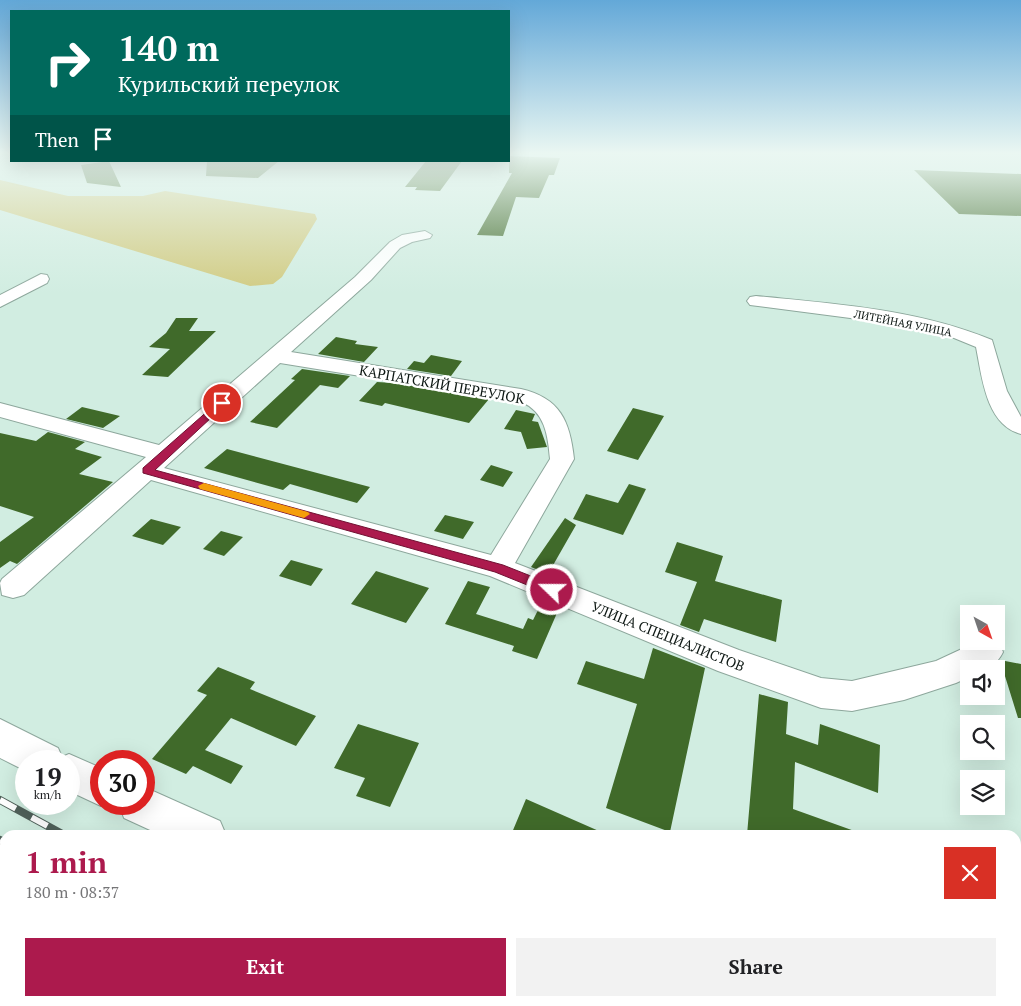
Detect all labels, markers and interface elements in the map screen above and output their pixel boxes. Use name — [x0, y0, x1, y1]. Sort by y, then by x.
text: 140 m — [118, 25, 219, 71]
icon: right — [35, 30, 100, 95]
text: Курильский переулок — [118, 69, 339, 98]
icon: arrive — [89, 125, 117, 153]
text: Then — [35, 127, 79, 152]
street label: ЛИТЕЙНАЯ УЛИЦА — [852, 306, 954, 339]
street label: КАРПАТСКИЙ ПЕРЕУЛОК — [358, 360, 527, 408]
pin — [201, 382, 243, 424]
icon: arrive — [208, 389, 236, 417]
position arrow — [525, 563, 577, 615]
street label: УЛИЦА СПЕЦИАЛИСТОВ — [588, 596, 748, 676]
north arrow — [960, 605, 1005, 650]
map controls — [960, 605, 1005, 815]
button: sound — [960, 660, 1005, 705]
button: search — [960, 715, 1005, 760]
speed limit sign: 30 — [90, 750, 155, 815]
text: 19 — [33, 760, 62, 793]
button: layers — [960, 770, 1005, 815]
text: km/h — [34, 787, 61, 802]
text: 1 min — [25, 842, 107, 882]
button: close — [944, 847, 996, 899]
text: 180 m · 08:37 — [25, 881, 119, 903]
button: Exit — [25, 938, 506, 996]
button: Share — [516, 938, 996, 996]

